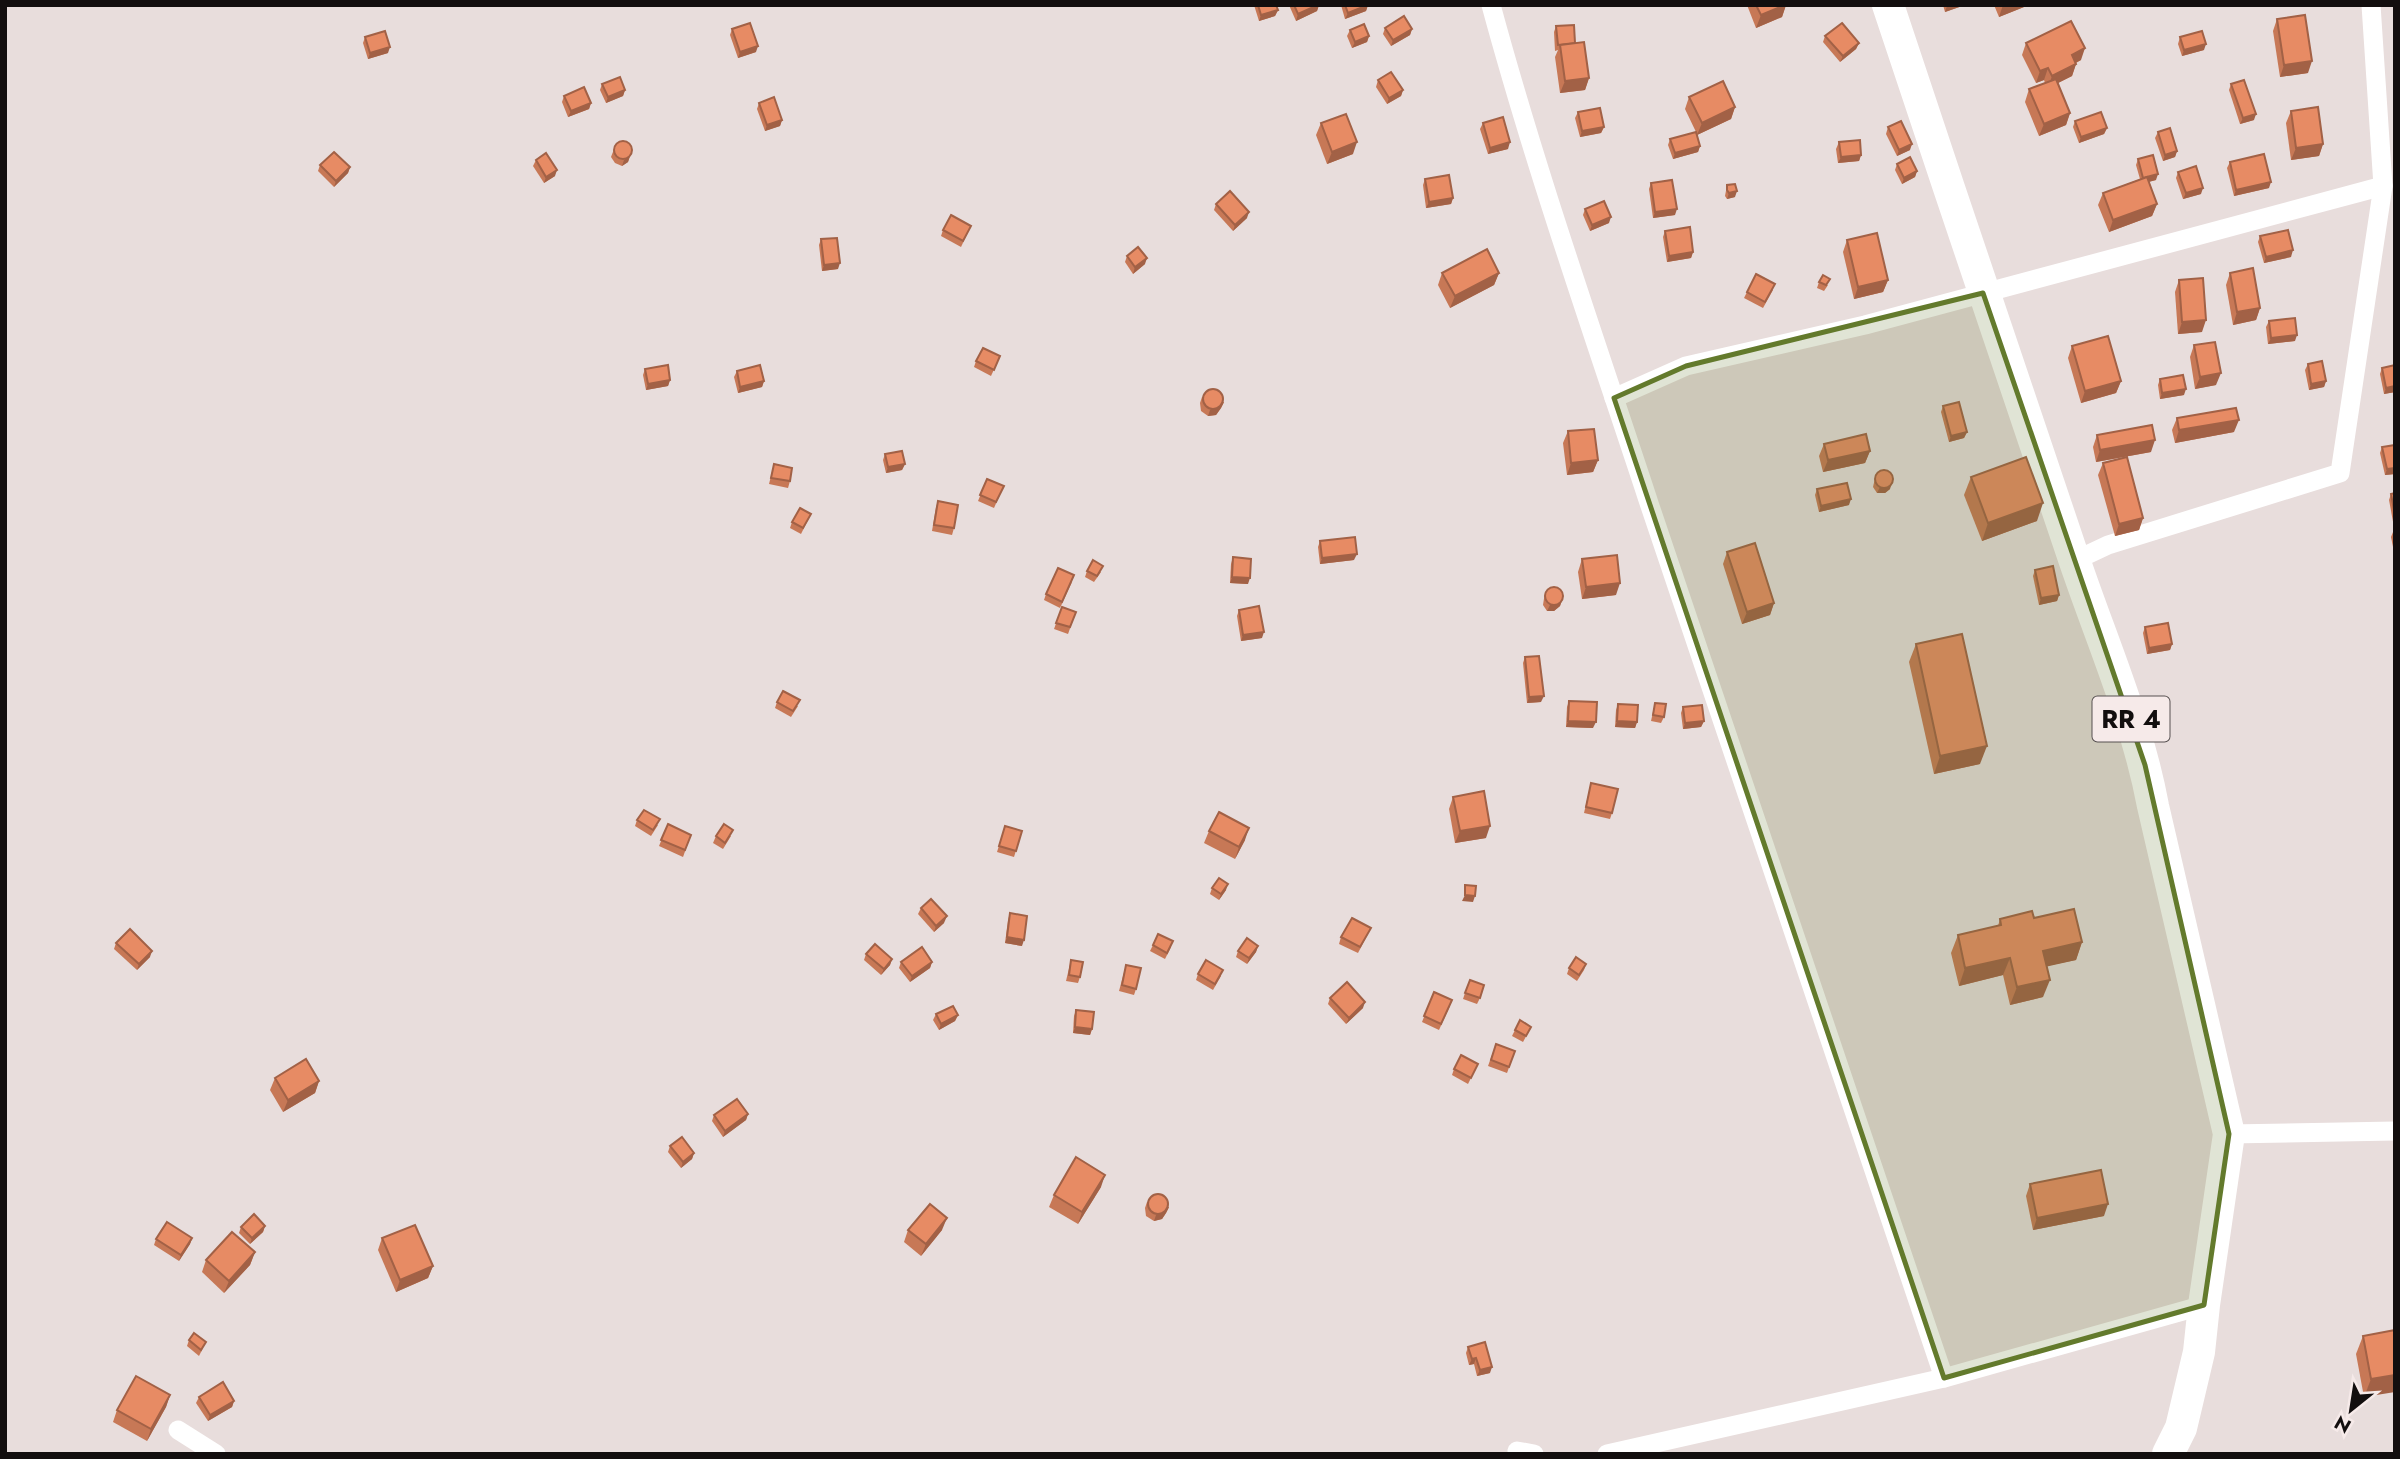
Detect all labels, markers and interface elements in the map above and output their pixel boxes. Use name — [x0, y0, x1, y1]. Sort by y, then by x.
road number: RR 4 — [2092, 696, 2170, 741]
north arrow — [2316, 1375, 2386, 1445]
text: N — [2329, 1409, 2356, 1440]

